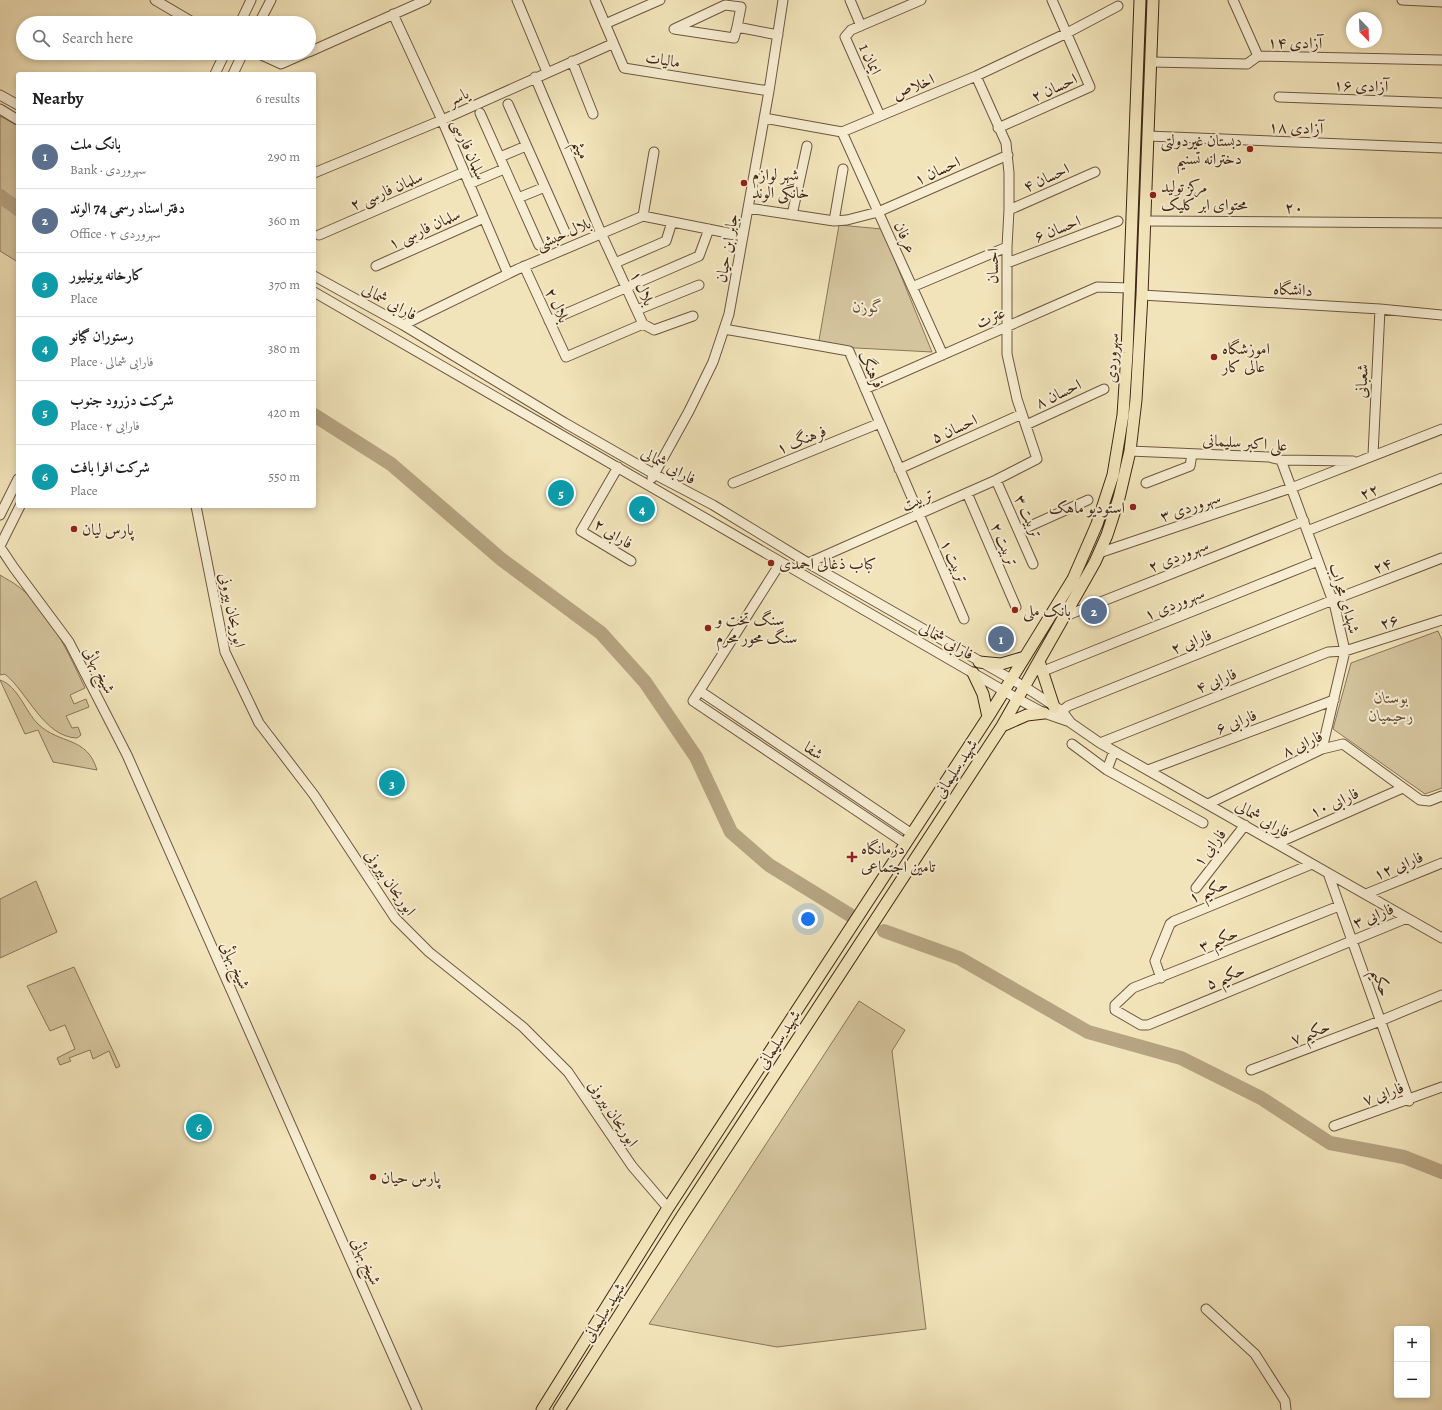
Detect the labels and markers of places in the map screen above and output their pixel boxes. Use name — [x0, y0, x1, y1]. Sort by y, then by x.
place label: دبستان غیردولتی دخترانه تسنیم — [1160, 130, 1242, 175]
marker: دبستان غیردولتی دخترانه تسنیم — [1245, 144, 1255, 154]
place label: شهر لوازم خانگی الوند — [752, 164, 809, 204]
place label: مرکز تولید محتوای ابر کلیک — [1161, 176, 1248, 216]
marker: شهر لوازم خانگی الوند — [739, 178, 749, 188]
marker: مرکز تولید محتوای ابر کلیک — [1148, 190, 1158, 200]
place label: اموزشگاه عالی کار — [1220, 338, 1270, 378]
marker: اموزشگاه عالی کار — [1209, 352, 1219, 362]
pin: 5 — [548, 478, 574, 508]
pin: 4 — [629, 494, 655, 524]
place label: استودیو ماهک — [1049, 497, 1125, 519]
marker: استودیو ماهک — [1128, 502, 1138, 512]
place label: پارس لیان — [82, 519, 135, 541]
marker: پارس لیان — [69, 524, 79, 534]
place label: کباب ذغالی احمدی — [779, 553, 876, 575]
marker: کباب ذغالی احمدی — [766, 558, 776, 568]
pin: 2 — [1081, 596, 1107, 626]
place label: بانک ملی — [1023, 600, 1071, 622]
marker: بانک ملی — [1010, 605, 1020, 615]
place label: سنگ تخت و سنگ محور محرم — [714, 609, 797, 652]
marker: سنگ تخت و سنگ محور محرم — [703, 623, 713, 633]
pin: 1 — [988, 624, 1014, 654]
pin: 3 — [379, 768, 405, 798]
place label: درمانگاه تامین اجتماعی — [861, 838, 936, 878]
marker: درمانگاه تامین اجتماعی — [846, 851, 858, 863]
pin: 6 — [186, 1112, 212, 1142]
place label: پارس حیان — [381, 1167, 441, 1189]
marker: پارس حیان — [368, 1172, 378, 1182]

